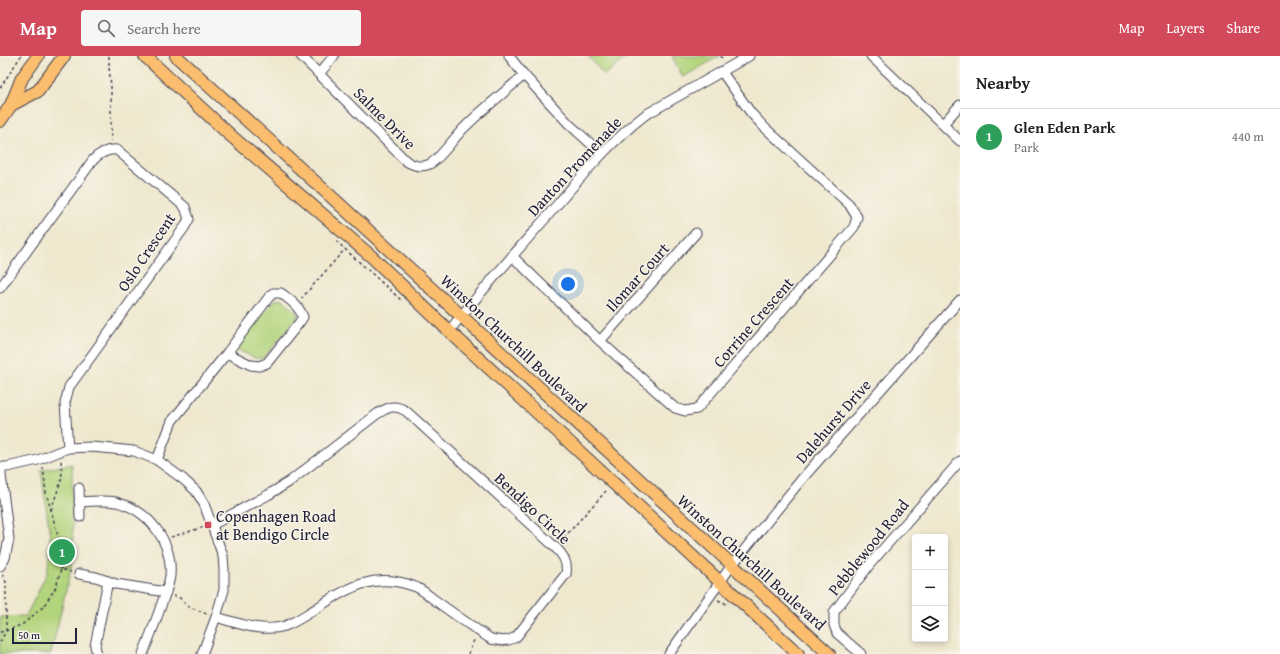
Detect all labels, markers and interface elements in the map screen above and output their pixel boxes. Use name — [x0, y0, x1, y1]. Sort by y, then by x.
search box — [81, 10, 361, 46]
text: Map — [20, 14, 57, 42]
icon: search — [95, 17, 117, 39]
text: Search here — [127, 18, 201, 39]
text: Map — [1119, 18, 1145, 38]
text: Layers — [1167, 18, 1205, 38]
text: Share — [1227, 18, 1260, 38]
text: Nearby — [976, 70, 1030, 95]
street label: Salme Drive — [348, 81, 422, 155]
street label: Danton Promenade — [521, 111, 627, 221]
text: Glen Eden Park — [1014, 117, 1115, 138]
text: 1 — [986, 127, 992, 146]
text: 440 m — [1232, 127, 1264, 146]
text: Park — [1014, 138, 1039, 157]
street label: Oslo Crescent — [111, 208, 181, 296]
street label: Ilomar Court — [599, 237, 675, 317]
street label: Winston Churchill Boulevard — [435, 268, 593, 418]
street label: Corrine Crescent — [707, 271, 799, 372]
your location — [558, 274, 578, 294]
street label: Dalehurst Drive — [790, 374, 876, 468]
street label: Bendigo Circle — [489, 466, 577, 550]
street label: Winston Churchill Boulevard — [672, 488, 832, 636]
street label: Pebblewood Road — [822, 493, 915, 600]
place label: Copenhagen Road at Bendigo Circle — [216, 504, 336, 546]
marker: Copenhagen Road at Bendigo Circle — [203, 520, 213, 530]
map controls — [912, 534, 948, 642]
button: + — [912, 534, 948, 570]
pin: 1 — [49, 537, 75, 567]
button: − — [912, 570, 948, 606]
button: layers — [912, 606, 948, 642]
scale bar — [12, 626, 77, 645]
text: 50 m — [18, 627, 40, 643]

